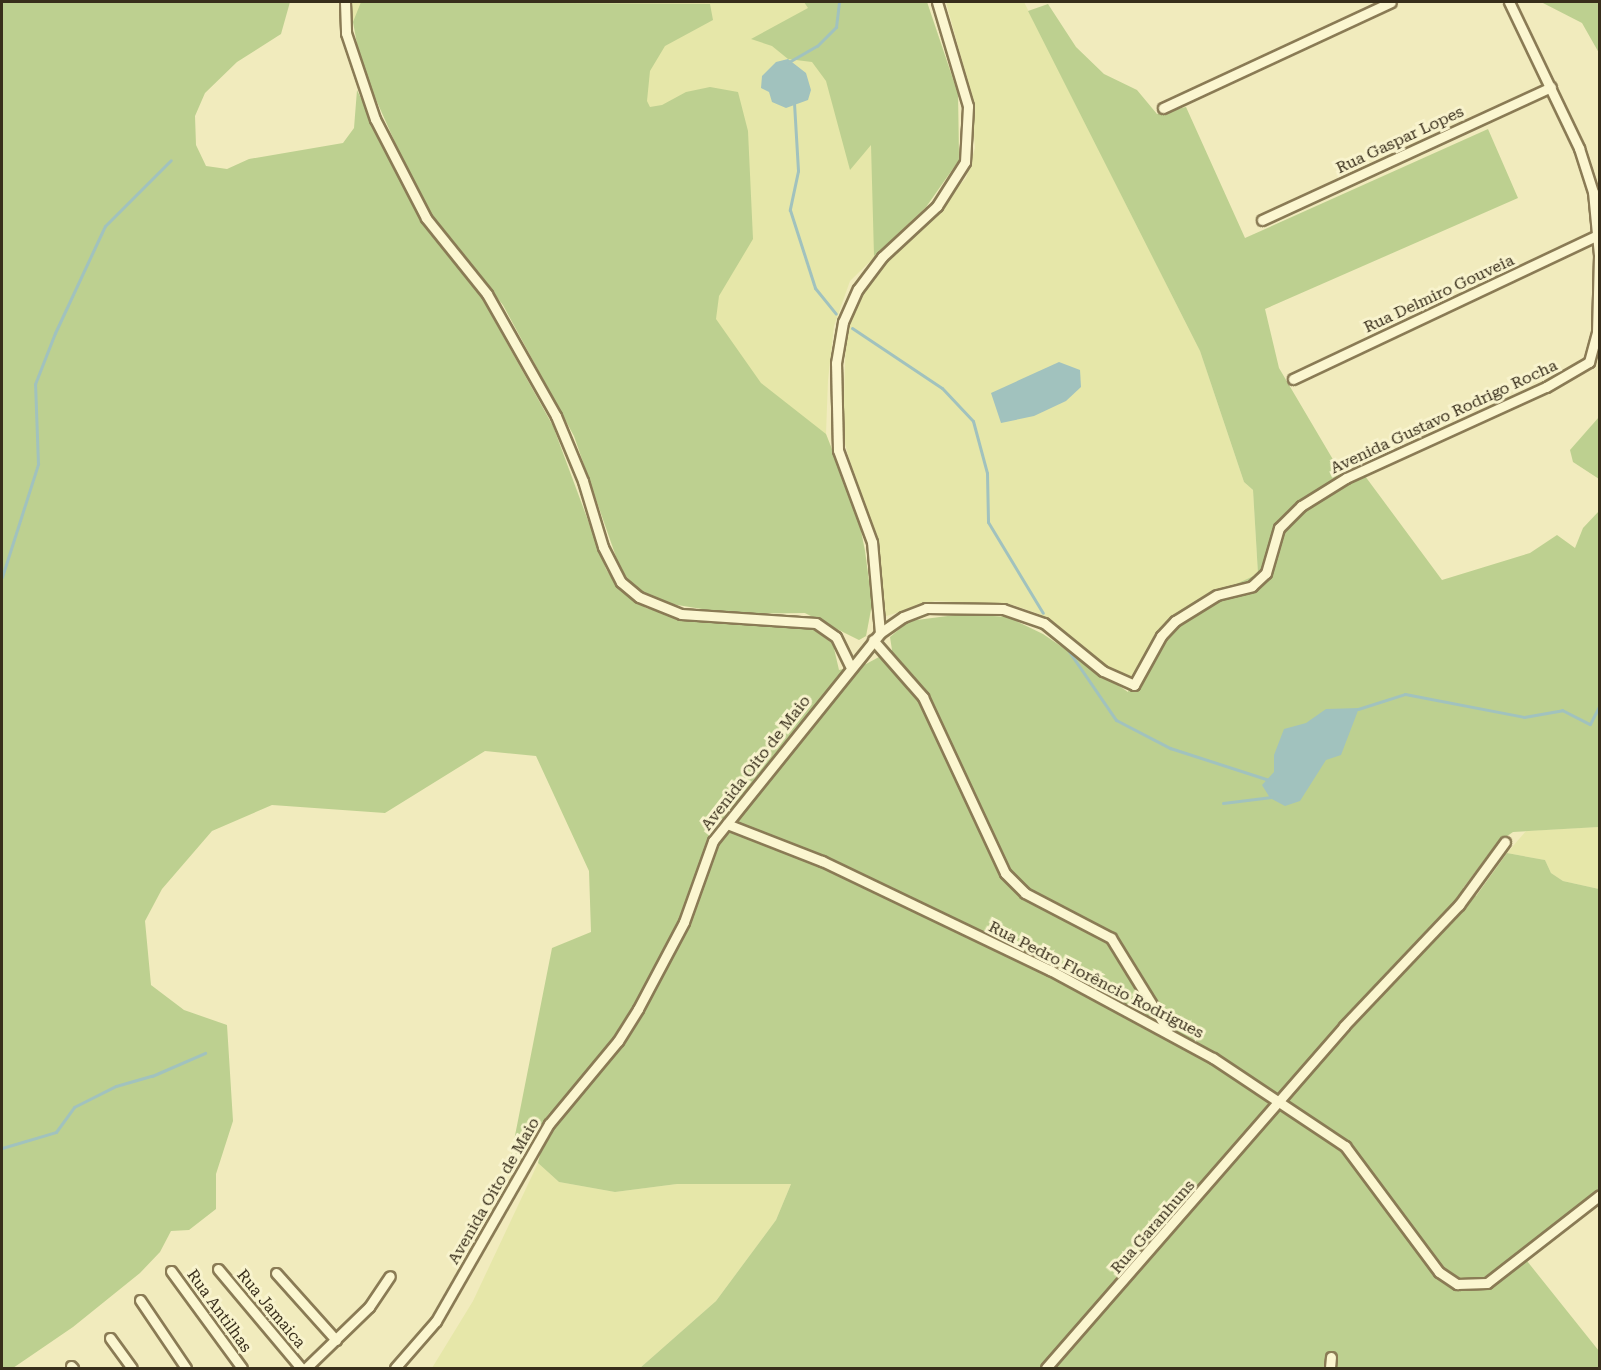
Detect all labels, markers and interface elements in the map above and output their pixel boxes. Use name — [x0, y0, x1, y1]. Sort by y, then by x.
street label: Rua Gaspar Lopes — [1333, 102, 1467, 178]
street label: Rua Delmiro Gouveia — [1361, 251, 1517, 337]
street label: Avenida Gustavo Rodrigo Rocha — [1328, 356, 1560, 478]
street label: Avenida Oito de Maio — [697, 692, 815, 834]
street label: Rua Pedro Florêncio Rodrigues — [985, 917, 1207, 1043]
street label: Avenida Oito de Maio — [444, 1114, 544, 1268]
street label: Rua Garanhuns — [1107, 1176, 1199, 1278]
street label: Rua Antilhas — [183, 1266, 255, 1356]
street label: Rua Jamaica — [233, 1266, 309, 1352]

